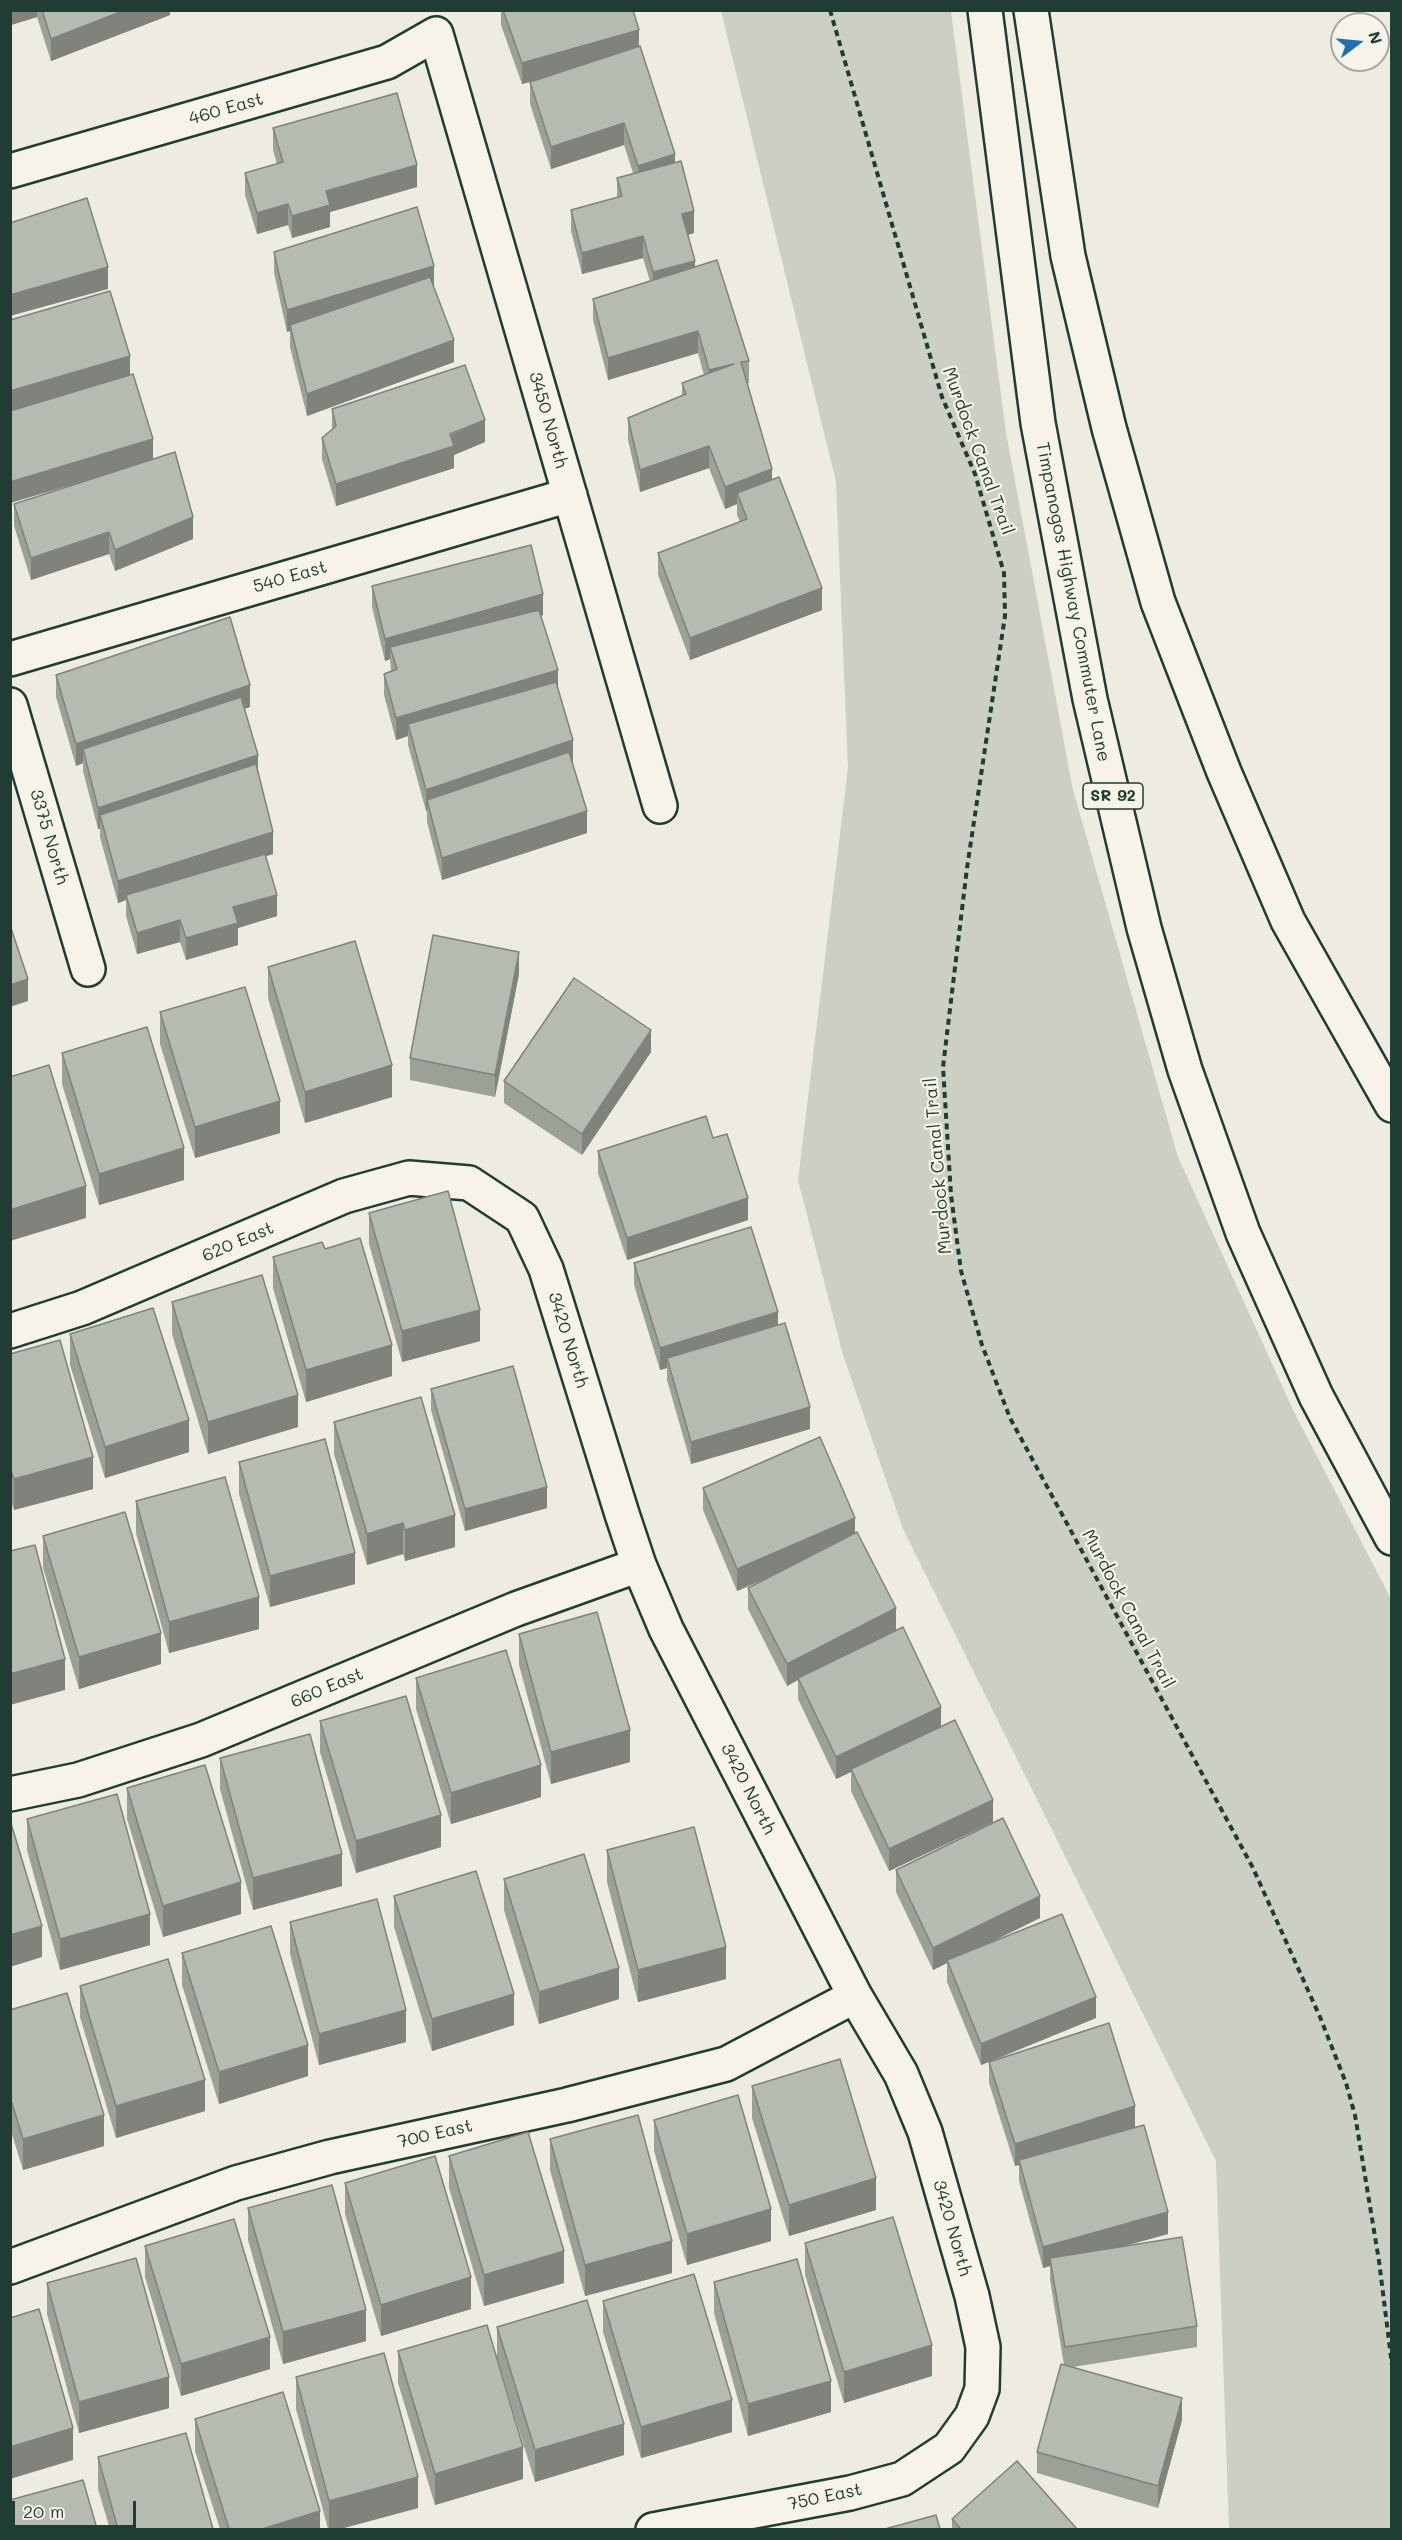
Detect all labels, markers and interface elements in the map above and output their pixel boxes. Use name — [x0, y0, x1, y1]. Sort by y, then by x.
north arrow — [1330, 12, 1390, 72]
text: N — [1364, 29, 1388, 46]
street label: 460 East — [186, 88, 266, 130]
street label: Murdock Canal Trail — [938, 364, 1018, 538]
street label: 3450 North — [524, 369, 572, 471]
street label: Timpanogos Highway Commuter Lane — [1031, 440, 1115, 764]
street label: 540 East — [250, 556, 330, 598]
road number: SR 92 — [1083, 783, 1143, 809]
street label: 3375 North — [25, 787, 73, 887]
street label: Murdock Canal Trail — [920, 1077, 956, 1255]
street label: 620 East — [199, 1217, 277, 1267]
street label: 3420 North — [543, 1289, 593, 1391]
street label: Murdock Canal Trail — [1077, 1526, 1179, 1692]
street label: 660 East — [287, 1663, 367, 1713]
street label: 3420 North — [716, 1740, 780, 1838]
street label: 700 East — [395, 2115, 475, 2153]
street label: 3420 North — [928, 2177, 976, 2279]
street label: 750 East — [786, 2479, 864, 2515]
scale bar — [15, 2489, 140, 2527]
text: 20 m — [23, 2499, 64, 2523]

